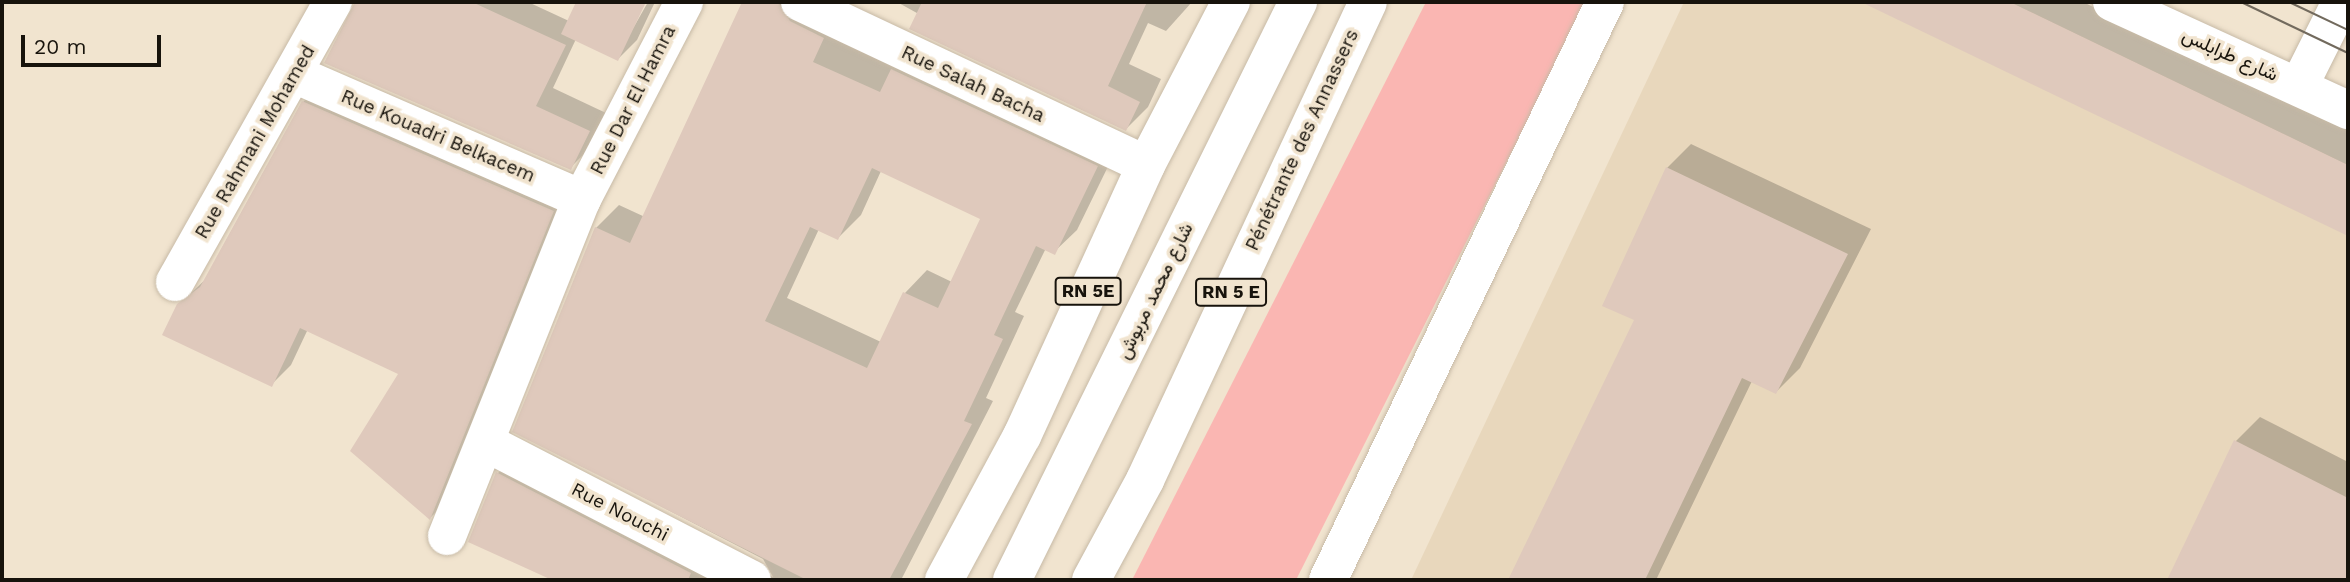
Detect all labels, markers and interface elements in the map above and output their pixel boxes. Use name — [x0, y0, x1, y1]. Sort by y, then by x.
scale bar — [24, 21, 164, 65]
street label: Rue Dar El Hamra — [585, 21, 681, 179]
street label: شارع طرابلس — [2178, 24, 2282, 86]
street label: Pénétrante des Annassers — [1240, 25, 1364, 255]
text: 20 m — [34, 34, 86, 59]
street label: Rue Rahmani Mohamed — [190, 41, 320, 243]
street label: Rue Salah Bacha — [898, 41, 1048, 127]
street label: Rue Kouadri Belkacem — [338, 85, 538, 187]
street label: شارع محمد مربوش — [1112, 219, 1198, 363]
road number: RN 5E — [1053, 276, 1123, 306]
road number: RN 5 E — [1194, 278, 1268, 306]
street label: Rue Nouchi — [568, 478, 672, 546]

